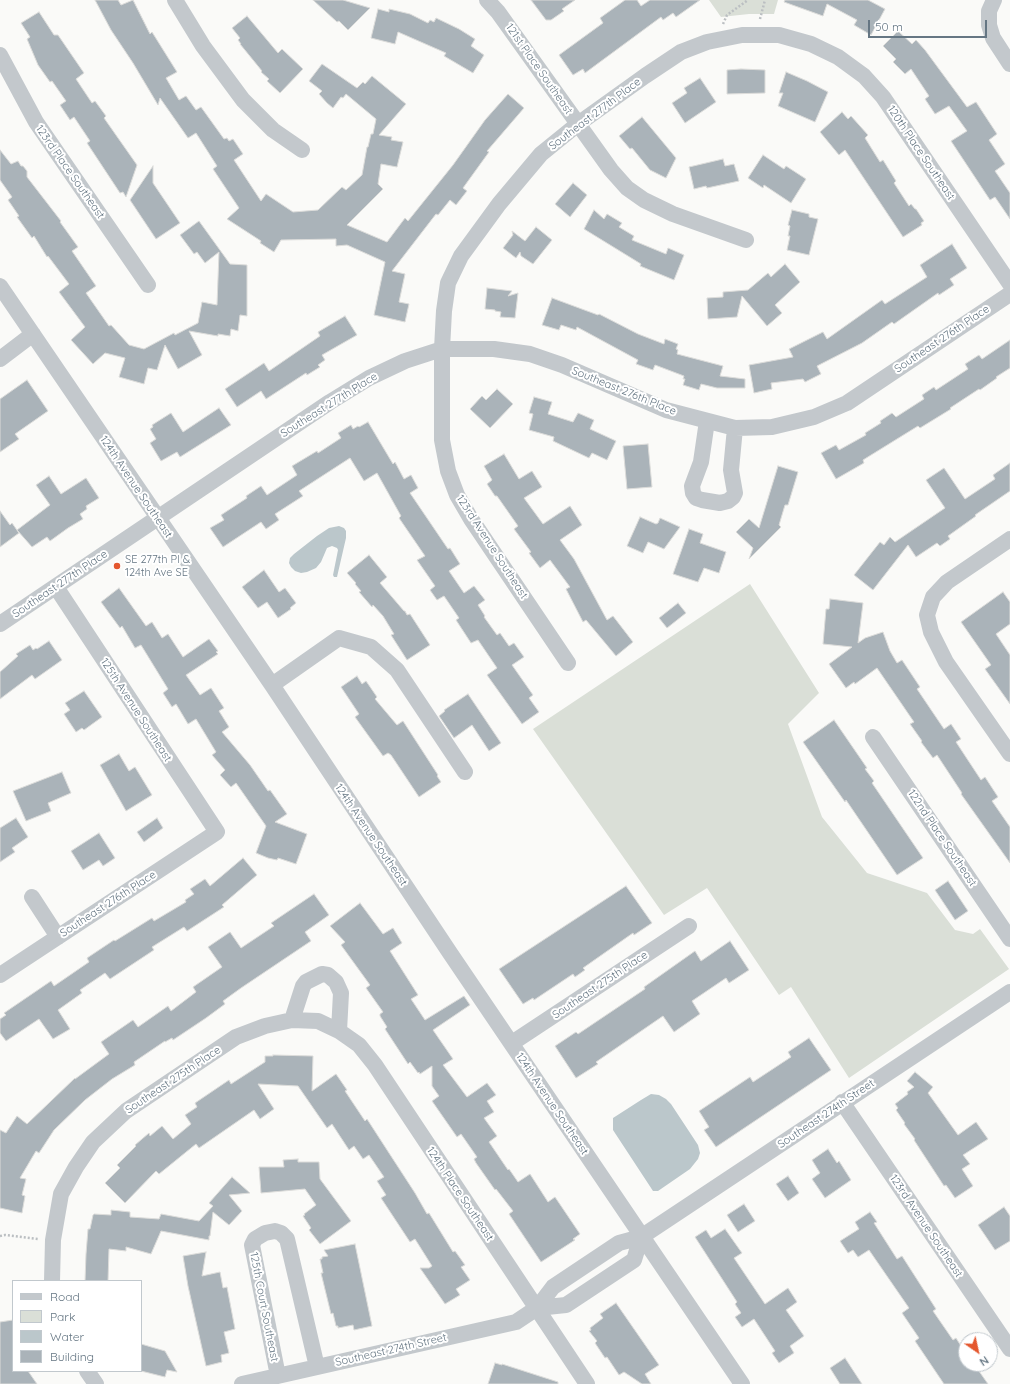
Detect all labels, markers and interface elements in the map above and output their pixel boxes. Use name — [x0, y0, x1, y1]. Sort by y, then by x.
scale bar — [870, 12, 989, 38]
text: 50 m — [875, 19, 903, 34]
street label: 121st Place Southeast — [503, 21, 575, 117]
street label: Southeast 277th Place — [546, 75, 644, 153]
street label: 120th Place Southeast — [884, 103, 958, 203]
street label: 123rd Place Southeast — [33, 123, 107, 221]
street label: Southeast 276th Place — [892, 302, 992, 376]
street label: Southeast 276th Place — [570, 364, 678, 418]
street label: Southeast 277th Place — [278, 370, 380, 440]
street label: 124th Avenue Southeast — [97, 433, 175, 541]
street label: 123rd Avenue Southeast — [453, 493, 531, 601]
street label: Southeast 277th Place — [10, 547, 110, 621]
place label: SE 277th Pl & 124th Ave SE — [125, 553, 190, 579]
marker: SE 277th Pl & 124th Ave SE — [112, 561, 122, 571]
street label: 125th Avenue Southeast — [98, 656, 174, 764]
street label: 124th Avenue Southeast — [332, 781, 410, 889]
street label: 122nd Place Southeast — [905, 787, 979, 889]
street label: Southeast 276th Place — [58, 868, 158, 940]
street label: Southeast 275th Place — [550, 948, 650, 1022]
street label: Southeast 275th Place — [123, 1043, 223, 1117]
street label: 124th Avenue Southeast — [513, 1050, 591, 1158]
street label: Southeast 274th Street — [775, 1077, 877, 1151]
street label: 124th Place Southeast — [424, 1145, 496, 1243]
street label: 123rd Avenue Southeast — [887, 1172, 965, 1280]
street label: 125th Court Southeast — [247, 1251, 281, 1363]
legend — [12, 1280, 142, 1372]
text: Road — [50, 1289, 80, 1304]
text: Park — [50, 1309, 75, 1324]
text: Water — [50, 1329, 84, 1344]
street label: Southeast 274th Street — [334, 1331, 448, 1369]
north arrow — [958, 1332, 998, 1372]
text: Building — [50, 1349, 94, 1364]
text: N — [977, 1353, 991, 1369]

